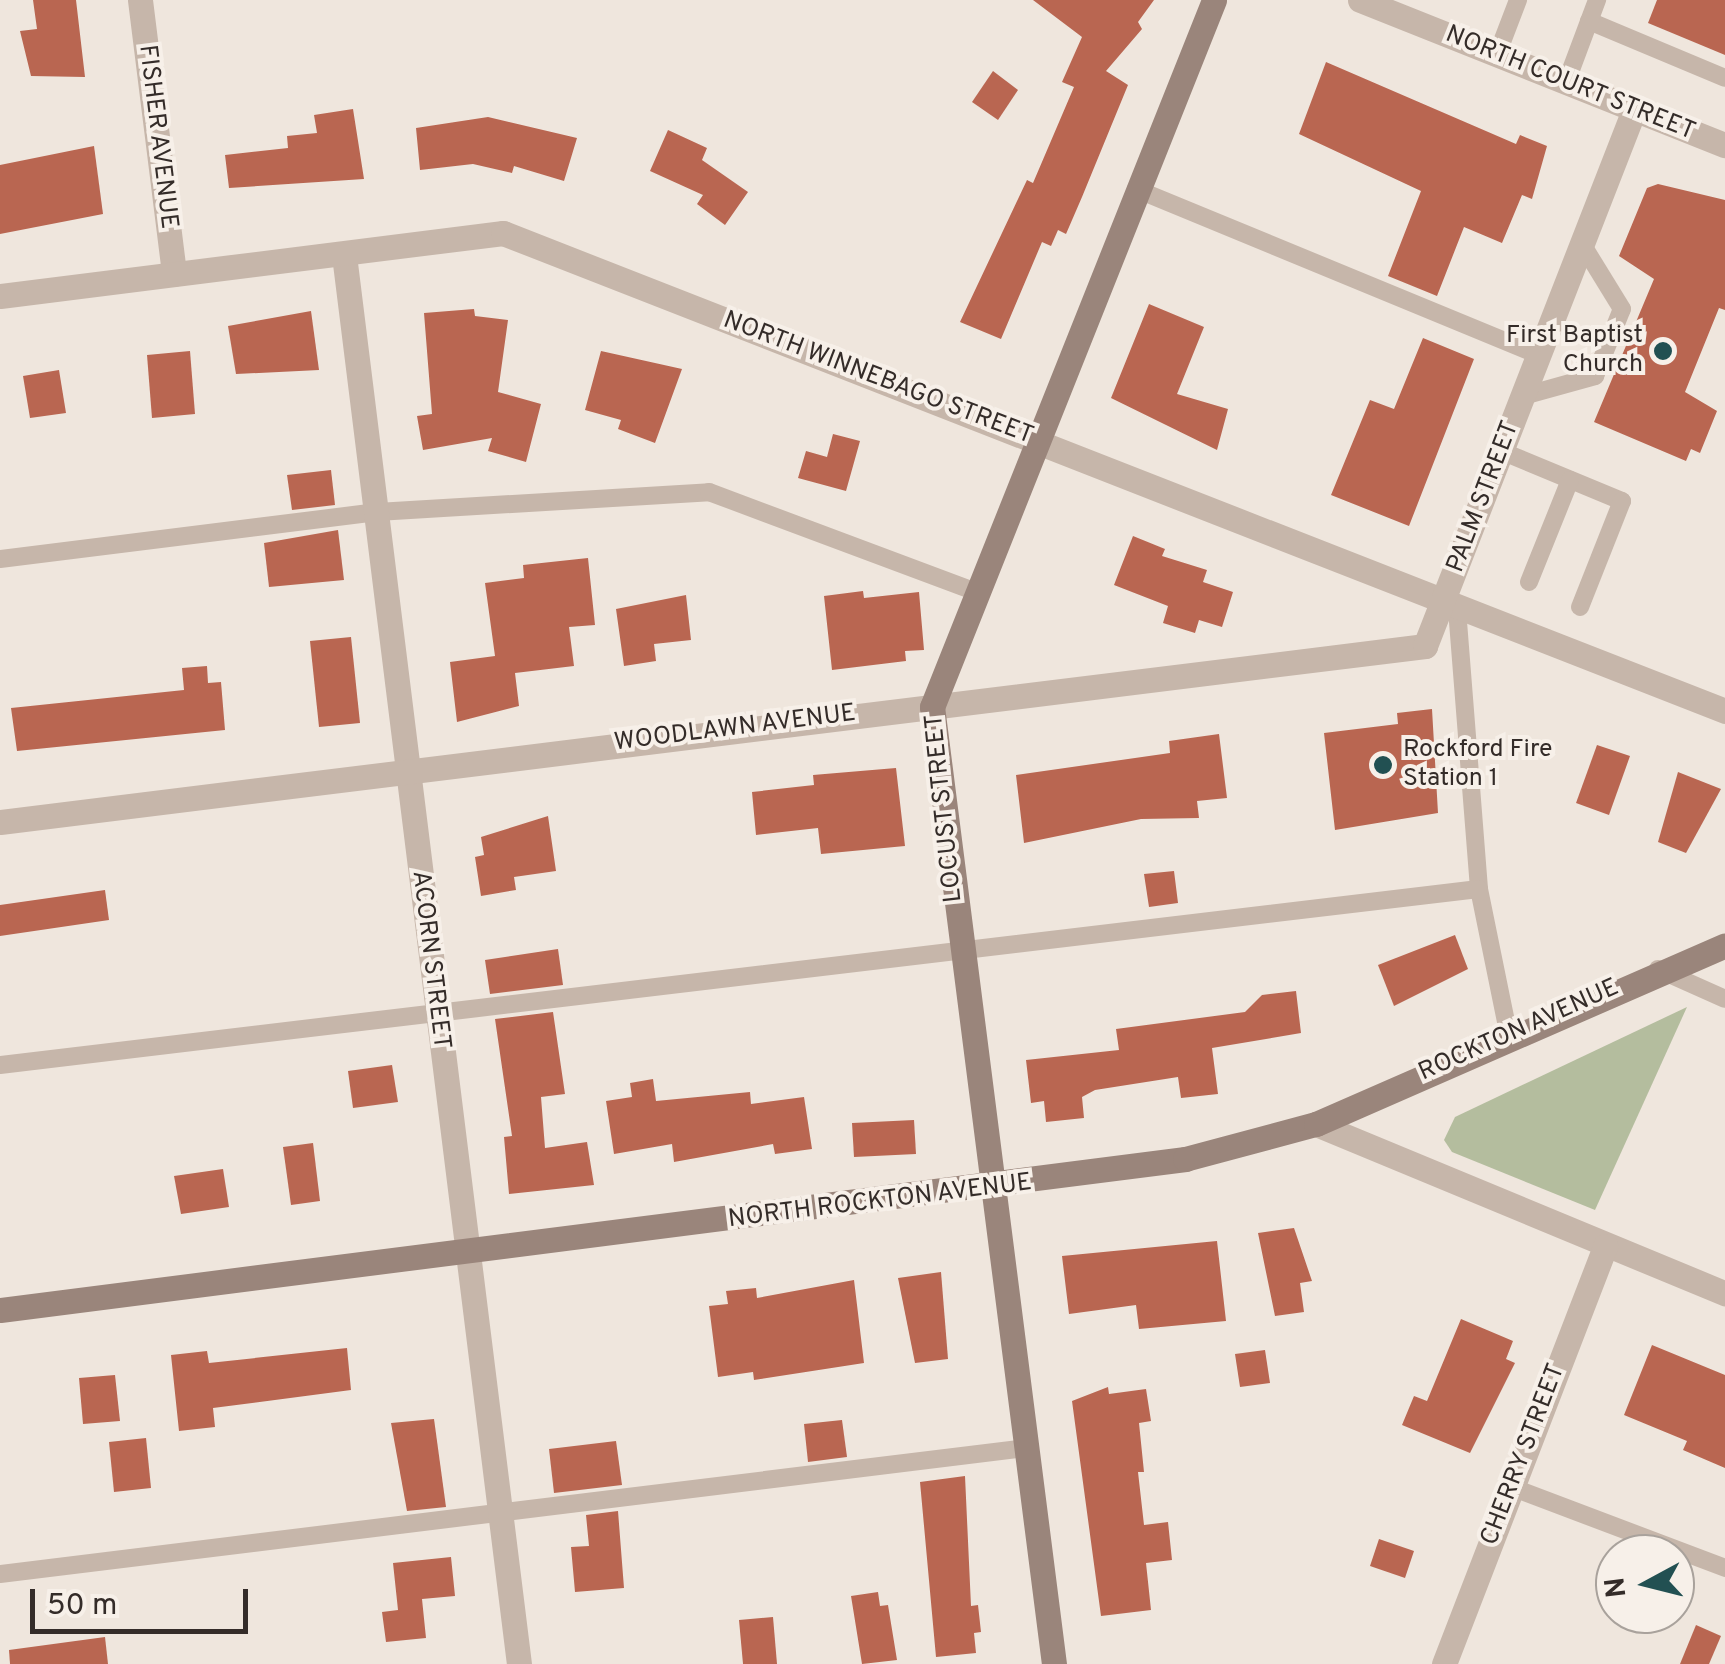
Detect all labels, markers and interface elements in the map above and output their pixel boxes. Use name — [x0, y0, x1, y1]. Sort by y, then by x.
street label: NORTH COURT STREET — [1440, 20, 1700, 148]
street label: FISHER AVENUE — [131, 43, 183, 231]
street label: NORTH WINNEBAGO STREET — [718, 306, 1038, 452]
place label: First Baptist Church — [1506, 322, 1643, 381]
marker: First Baptist Church — [1652, 340, 1674, 362]
street label: PALM STREET — [1441, 417, 1527, 577]
street label: WOODLAWN AVENUE — [612, 699, 858, 759]
street label: LOCUST STREET — [920, 712, 970, 904]
place label: Rockford Fire Station 1 — [1403, 736, 1552, 795]
marker: Rockford Fire Station 1 — [1372, 754, 1394, 776]
street label: ACORN STREET — [404, 869, 456, 1051]
street label: ROCKTON AVENUE — [1414, 973, 1624, 1089]
street label: NORTH ROCKTON AVENUE — [726, 1168, 1034, 1236]
street label: CHERRY STREET — [1475, 1360, 1573, 1550]
north arrow — [1595, 1534, 1695, 1634]
scale bar — [35, 1569, 252, 1631]
text: N — [1598, 1575, 1636, 1600]
text: 50 m — [47, 1588, 117, 1625]

